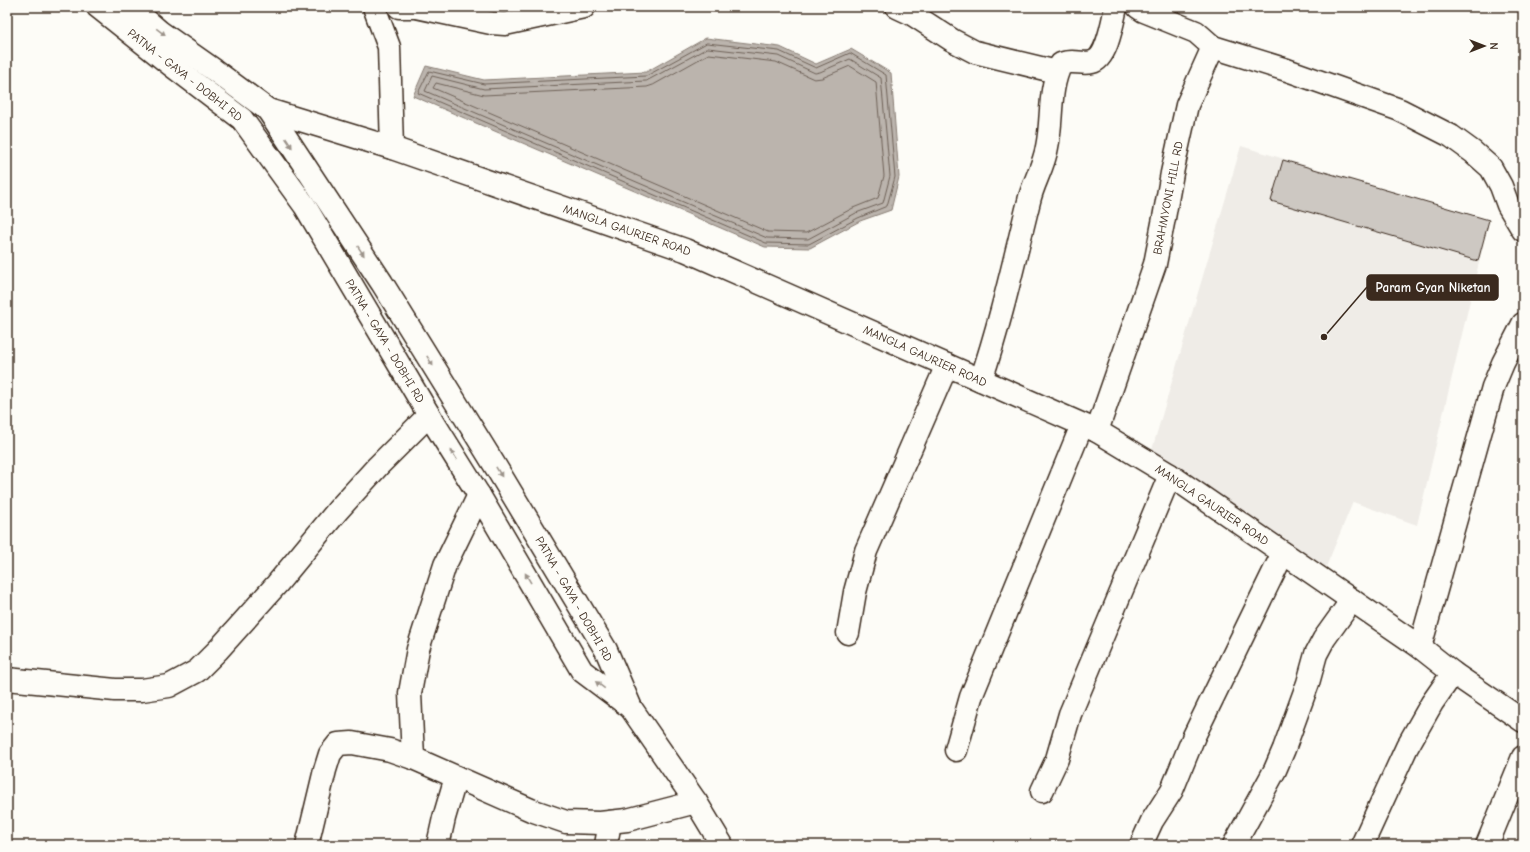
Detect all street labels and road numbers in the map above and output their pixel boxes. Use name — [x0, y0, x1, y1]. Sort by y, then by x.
street label: PATNA - GAYA - DOBHI RD — [125, 26, 245, 124]
street label: BRAHMYONI HILL RD — [1150, 140, 1186, 256]
street label: MANGLA GAURIER ROAD — [561, 202, 693, 258]
street label: PATNA - GAYA - DOBHI RD — [342, 277, 428, 405]
street label: MANGLA GAURIER ROAD — [861, 322, 989, 390]
street label: MANGLA GAURIER ROAD — [1153, 462, 1271, 548]
street label: PATNA - GAYA - DOBHI RD — [533, 534, 615, 664]

